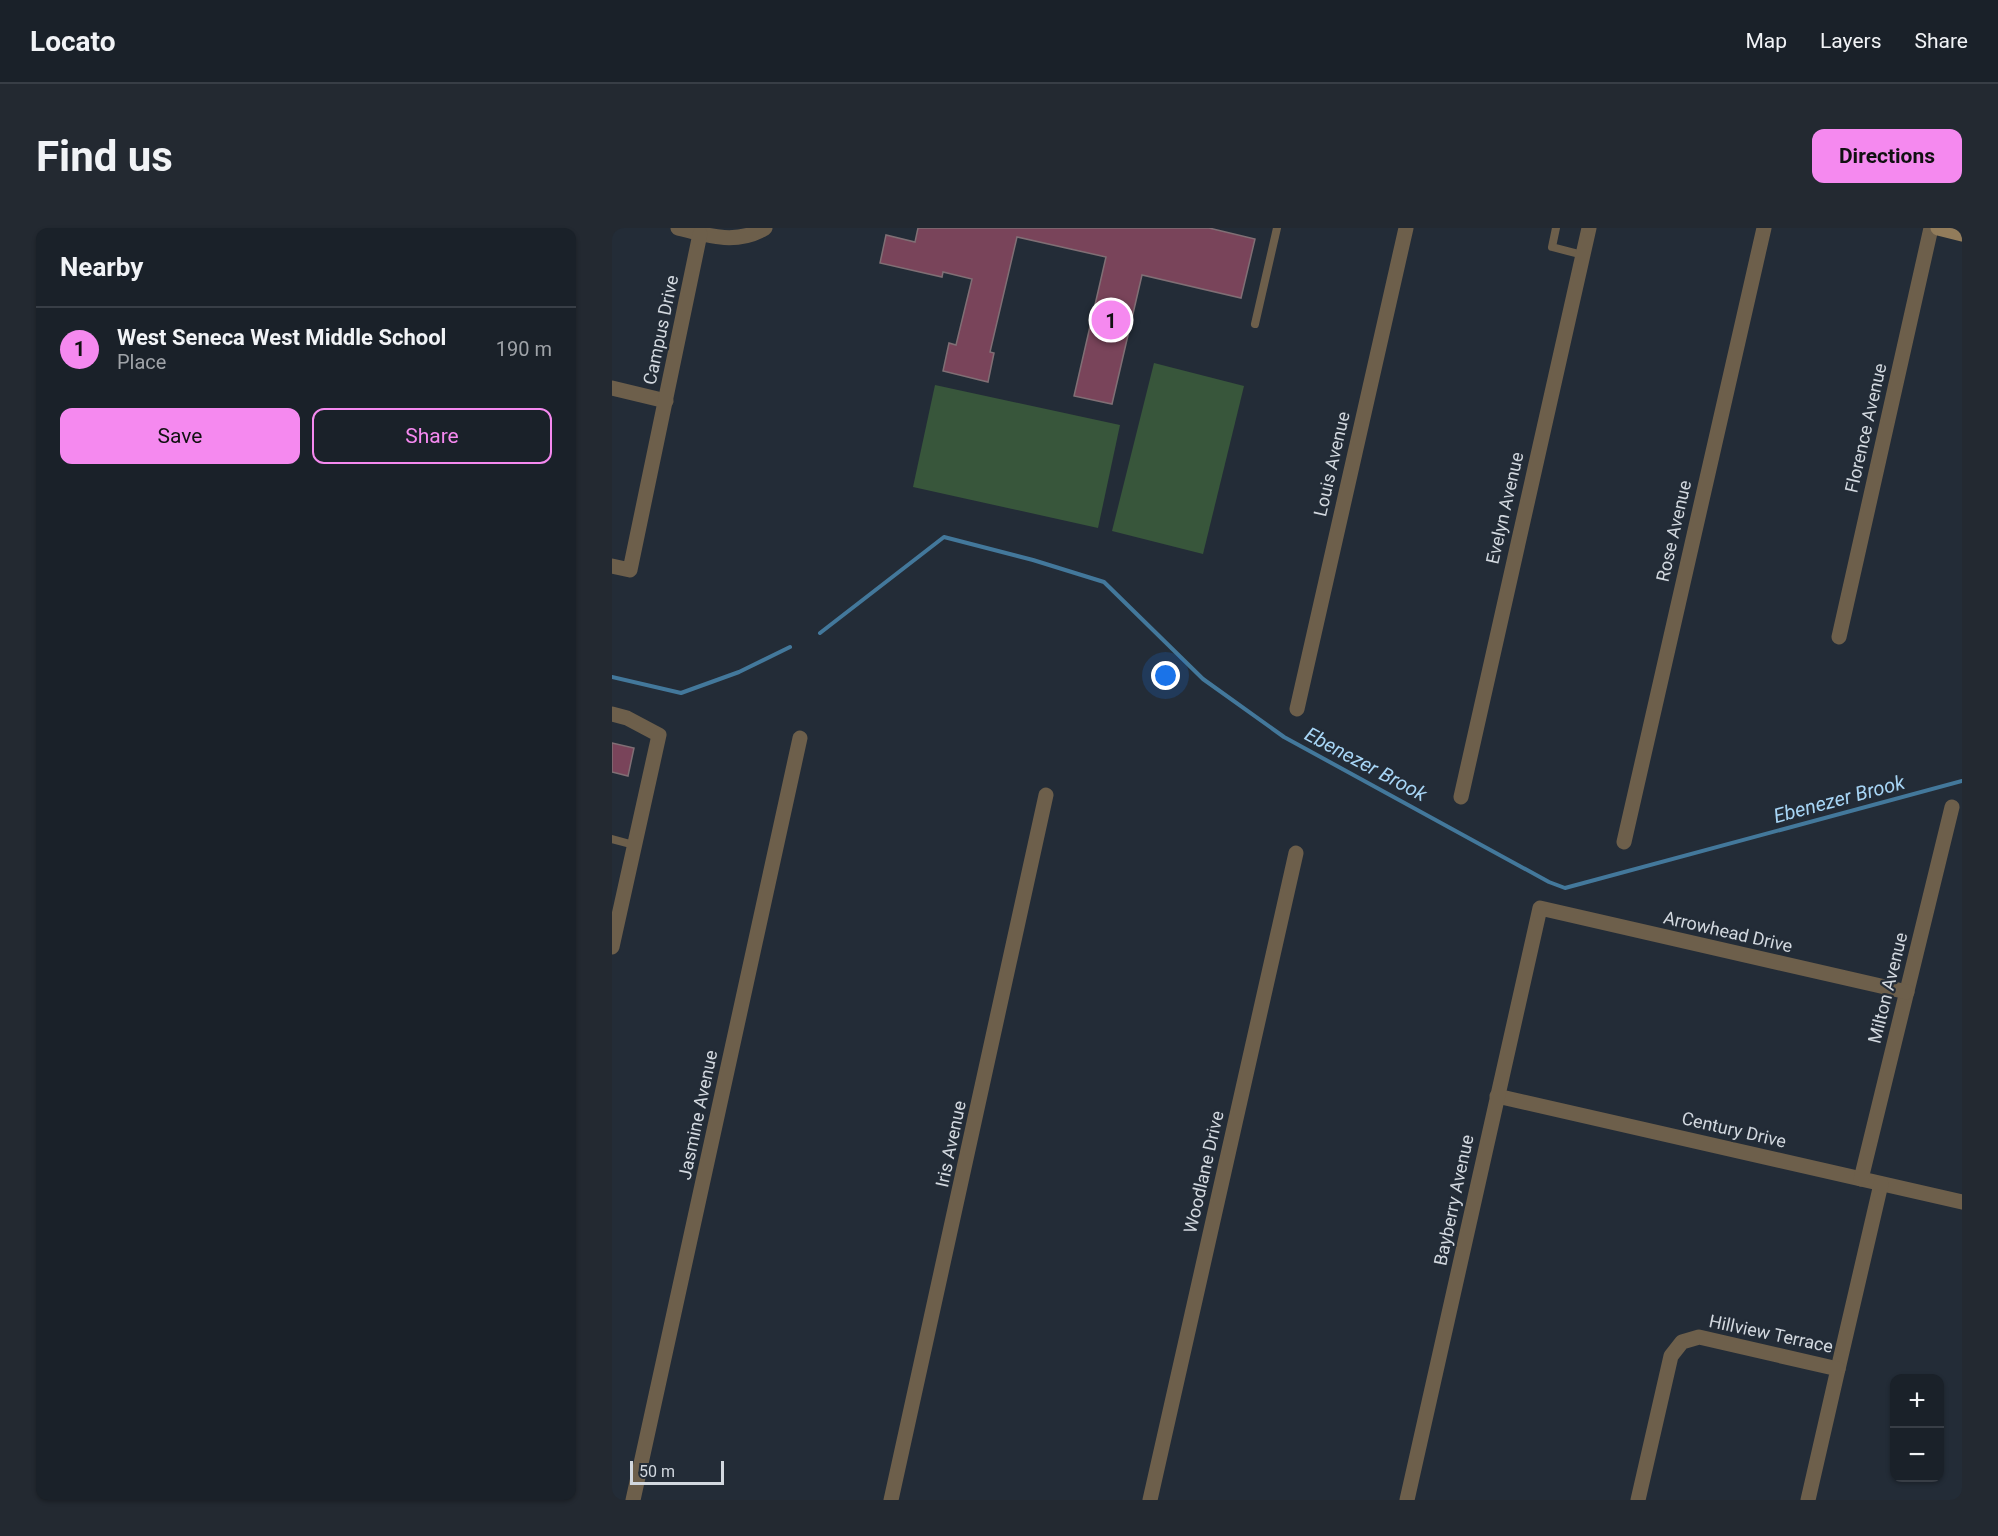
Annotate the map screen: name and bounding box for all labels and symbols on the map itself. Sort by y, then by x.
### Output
street label: Campus Drive [639,273,682,387]
pin: 1 [1092,298,1130,343]
street label: Florence Avenue [1840,361,1891,495]
street label: Louis Avenue [1309,409,1354,518]
street label: Evelyn Avenue [1481,450,1528,566]
street label: Rose Avenue [1652,478,1695,584]
your location [1151,661,1180,690]
water label: Ebenezer Brook [1301,722,1432,807]
water label: Ebenezer Brook [1771,770,1908,828]
street label: Arrowhead Drive [1662,906,1795,957]
street label: Milton Avenue [1864,930,1911,1046]
street label: Jasmine Avenue [674,1048,722,1182]
street label: Iris Avenue [931,1099,970,1189]
street label: Century Drive [1680,1107,1788,1152]
street label: Woodlane Drive [1179,1109,1228,1235]
street label: Bayberry Avenue [1429,1133,1478,1267]
street label: Hillview Terrace [1707,1310,1835,1357]
scale bar [630,1458,724,1486]

